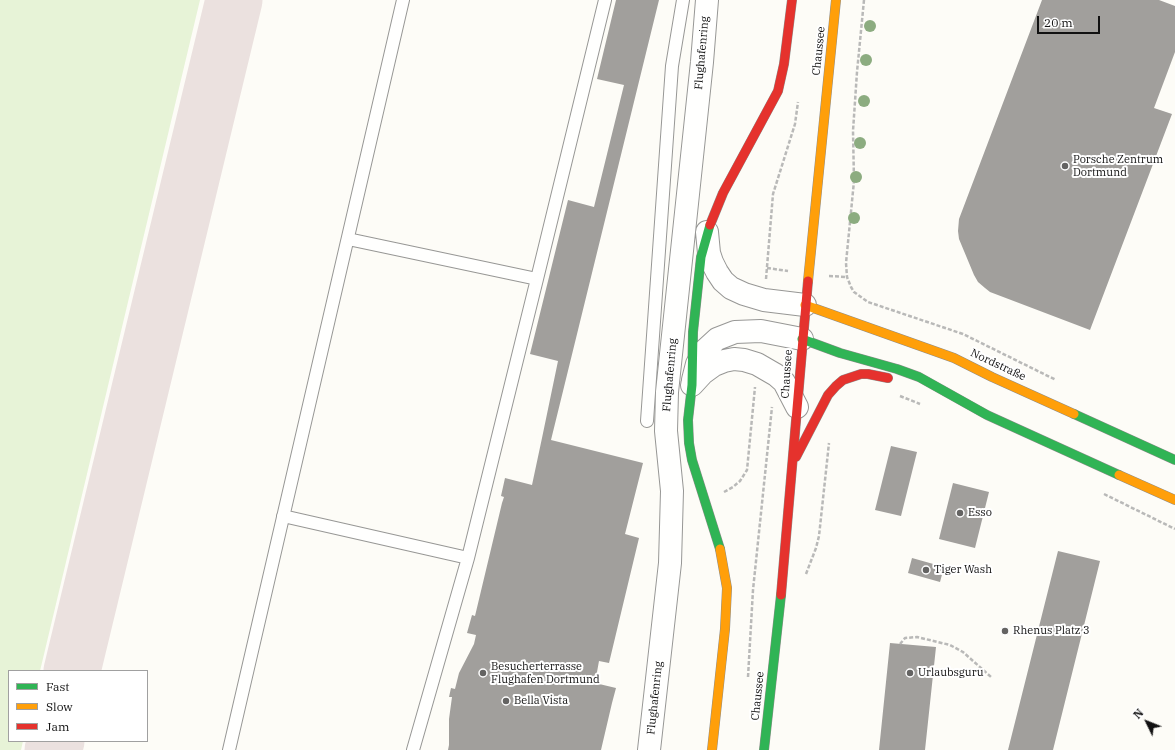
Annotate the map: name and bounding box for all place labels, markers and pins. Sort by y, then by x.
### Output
place label: Porsche Zentrum Dortmund [1073,153,1163,179]
marker: Porsche Zentrum Dortmund [1060,161,1070,171]
place label: Esso [968,506,992,520]
marker: Esso [955,508,965,518]
place label: Tiger Wash [934,563,992,577]
marker: Tiger Wash [921,565,931,575]
place label: Rhenus Platz 3 [1013,624,1090,638]
marker: Rhenus Platz 3 [1000,626,1010,636]
place label: Besucherterrasse Flughafen Dortmund [491,660,600,686]
place label: Urlaubsguru [918,666,984,680]
marker: Besucherterrasse Flughafen Dortmund [478,668,488,678]
marker: Urlaubsguru [905,668,915,678]
place label: Bella Vista [514,694,568,708]
marker: Bella Vista [501,696,511,706]

